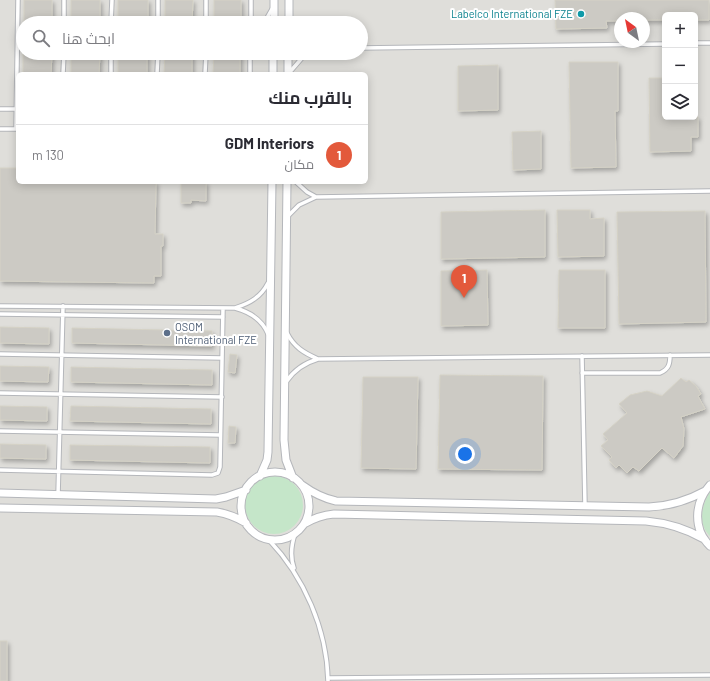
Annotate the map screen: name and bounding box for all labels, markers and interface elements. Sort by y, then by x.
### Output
place label: Labelco International FZE [451,7,573,20]
marker: Labelco International FZE [576,9,586,19]
north arrow [614,12,650,48]
map controls [662,12,698,120]
button: + [662,12,698,48]
search box [16,16,368,60]
icon: search [30,27,52,49]
text: ابحث هنا [62,29,115,47]
button: − [662,48,698,84]
button: layers [662,84,698,120]
text: بالقرب منك [268,87,352,107]
text: GDM Interiors [225,134,314,152]
text: 130 m [32,147,64,163]
text: 1 [337,147,341,163]
text: مكان [285,156,314,172]
pin: 1 [451,265,477,298]
place label: OSOM International FZE [175,320,257,346]
marker: OSOM International FZE [162,328,172,338]
your location [455,444,475,464]

